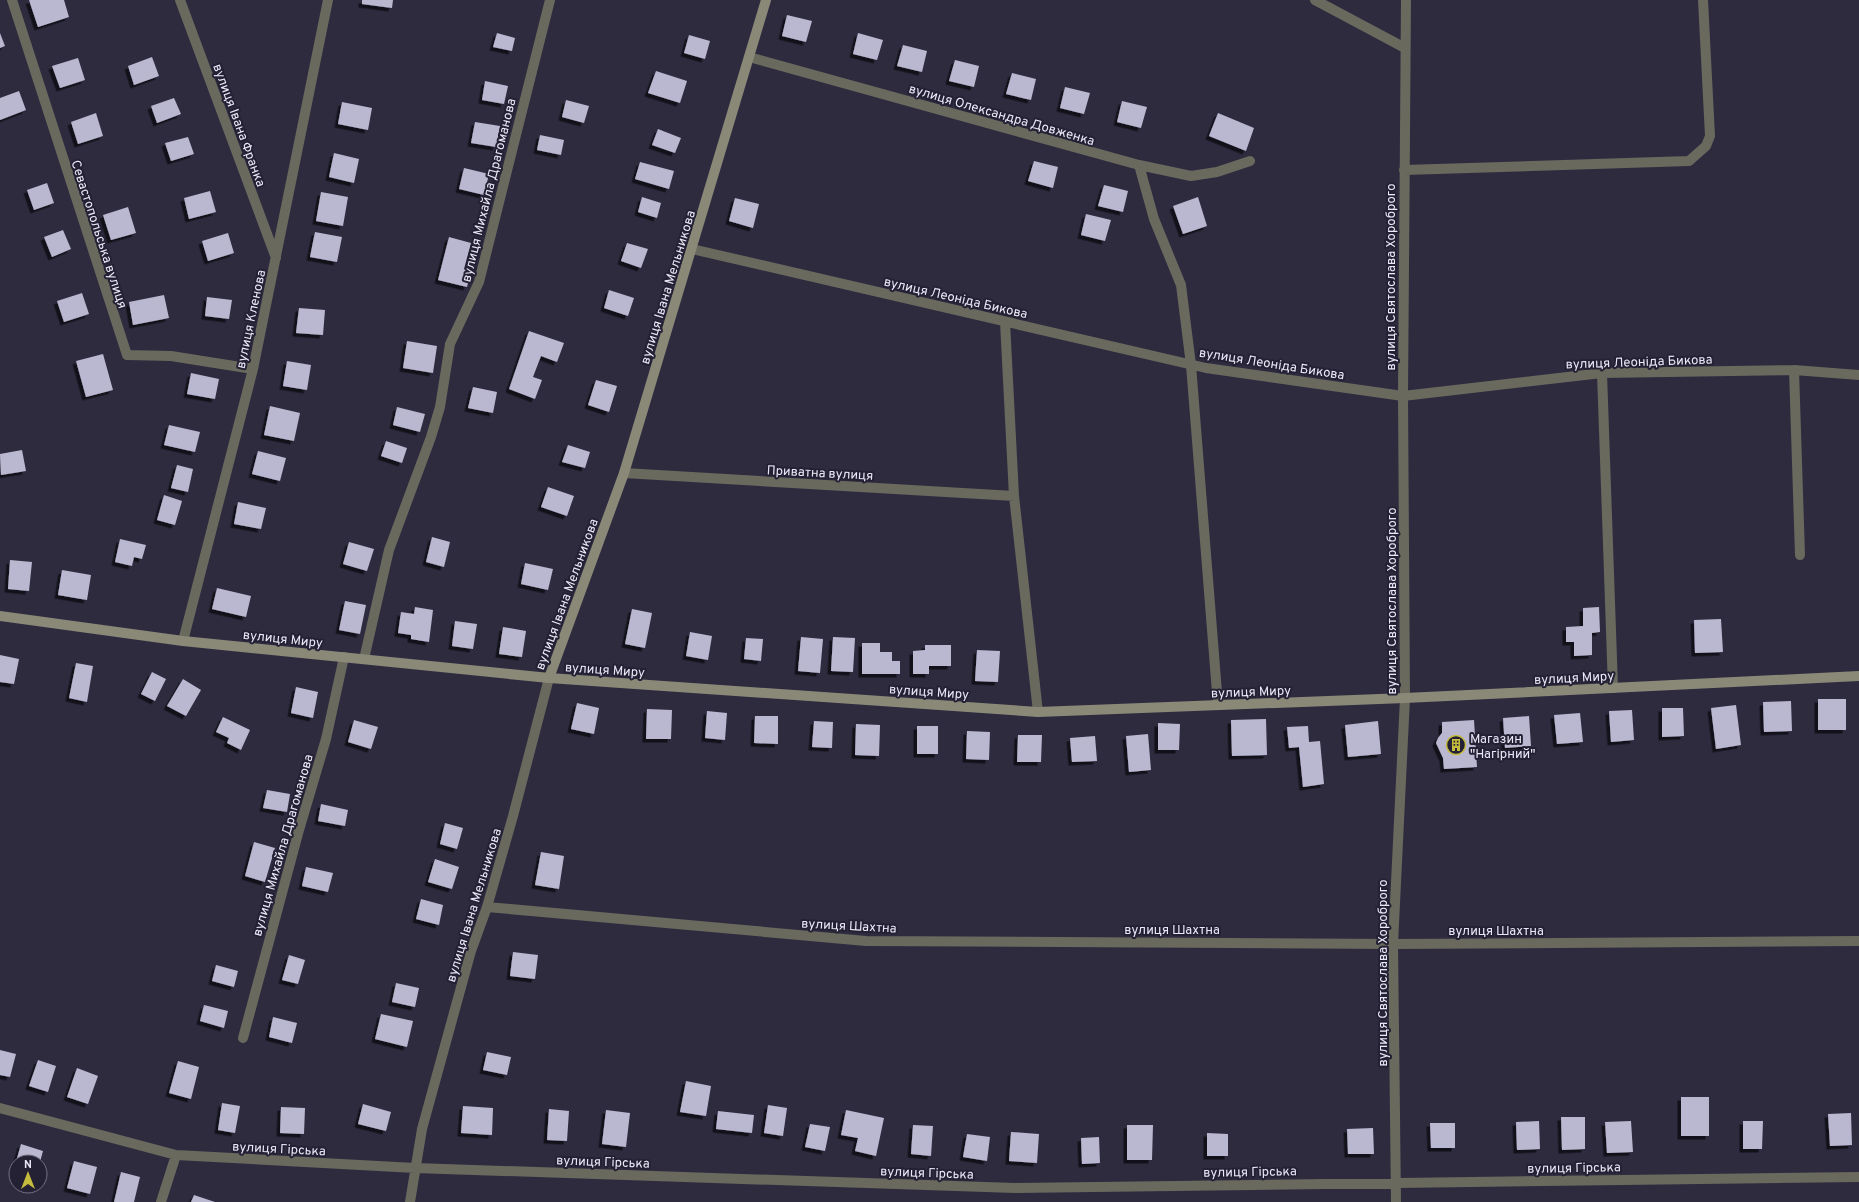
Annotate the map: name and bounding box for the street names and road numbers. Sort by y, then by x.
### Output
street label: вулиця Івана Франка [208,62,268,189]
street label: вулиця Олександра Довженка [907,82,1096,150]
street label: вулиця Михайла Драгоманова [459,97,521,284]
street label: Севастопольська вулиця [67,158,130,311]
street label: вулиця Святослава Хороброго [1384,183,1400,371]
street label: вулиця Івана Мельникова [638,209,700,366]
street label: вулиця Кленова [234,268,270,370]
street label: вулиця Леоніда Бикова [882,275,1029,323]
street label: вулиця Леоніда Бикова [1198,346,1346,384]
street label: вулиця Леоніда Бикова [1565,352,1713,374]
street label: Приватна вулиця [766,463,874,485]
street label: вулиця Святослава Хороброго [1385,507,1401,695]
street label: вулиця Івана Мельникова [533,517,603,673]
street label: вулиця Миру [242,628,324,652]
street label: вулиця Миру [564,660,646,682]
street label: вулиця Миру [1534,669,1615,689]
street label: вулиця Миру [888,682,970,704]
street label: вулиця Миру [1211,684,1292,702]
street label: вулиця Михайла Драгоманова [250,753,318,938]
street label: вулиця Івана Мельникова [444,827,506,984]
street label: вулиця Святослава Хороброго [1376,879,1392,1067]
street label: вулиця Шахтна [801,917,897,937]
street label: вулиця Шахтна [1124,923,1220,939]
street label: вулиця Шахтна [1448,924,1544,940]
street label: вулиця Гірська [232,1140,326,1160]
street label: вулиця Гірська [556,1153,650,1173]
street label: вулиця Гірська [1527,1160,1621,1178]
street label: вулиця Гірська [880,1164,974,1184]
street label: вулиця Гірська [1203,1164,1297,1182]

